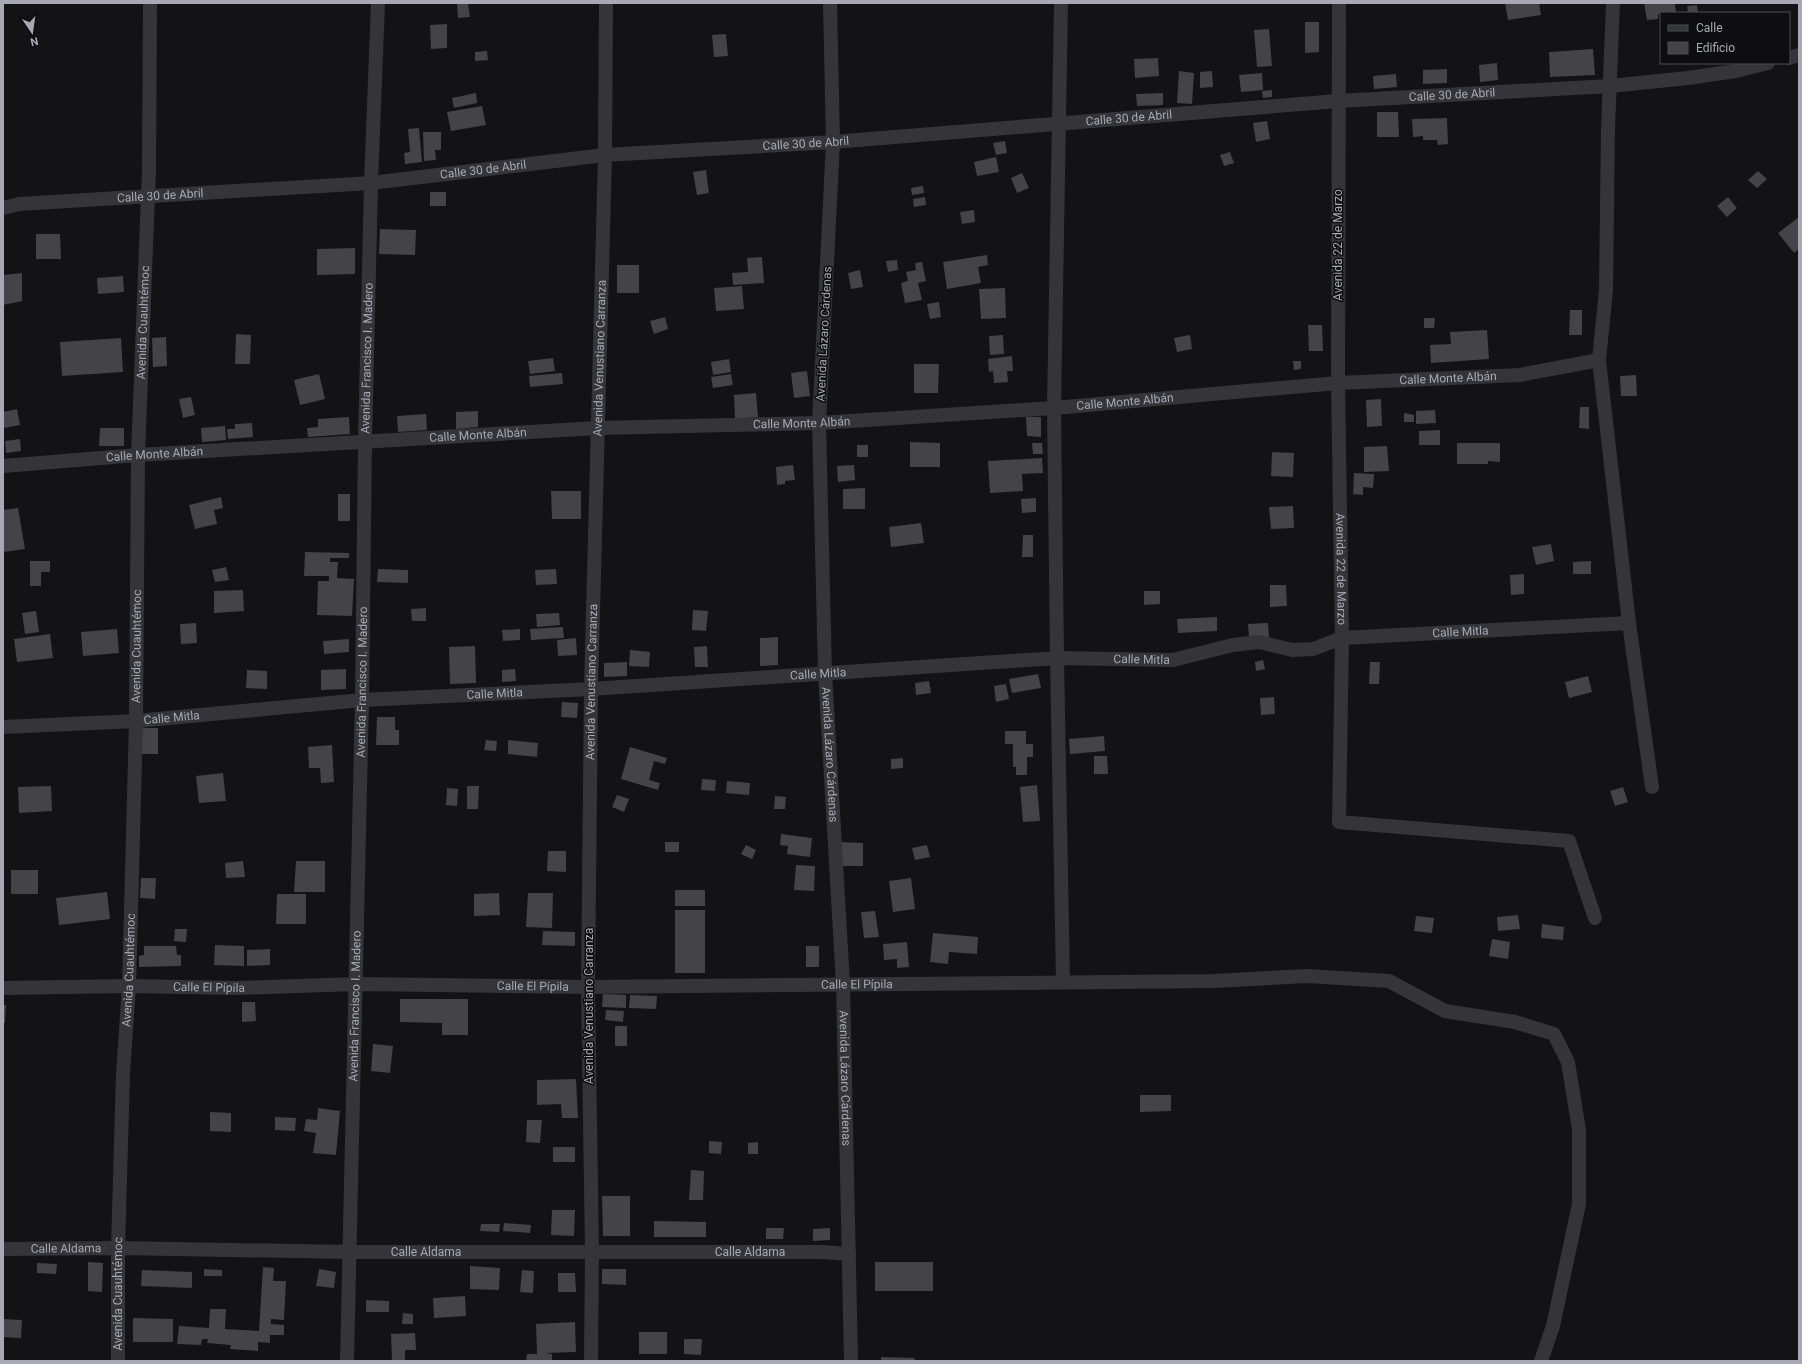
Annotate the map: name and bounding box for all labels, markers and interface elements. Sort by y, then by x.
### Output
north arrow [12,12,52,52]
legend [1660,12,1790,64]
text: Calle [1696,21,1723,35]
text: N [29,34,39,49]
text: Edificio [1696,41,1735,55]
street label: Calle 30 de Abril [1408,85,1496,104]
street label: Calle 30 de Abril [1085,107,1173,128]
street label: Calle 30 de Abril [762,134,850,153]
street label: Calle 30 de Abril [439,157,527,182]
street label: Calle 30 de Abril [117,186,204,205]
street label: Avenida 22 de Marzo [1331,189,1345,301]
street label: Avenida Cuauhtémoc [134,265,152,380]
street label: Avenida Lázaro Cárdenas [813,266,835,402]
street label: Avenida Venustiano Carranza [591,280,609,437]
street label: Avenida Francisco I. Madero [358,282,376,434]
street label: Calle Monte Albán [1399,369,1497,387]
street label: Calle Monte Albán [1076,391,1174,413]
street label: Calle Monte Albán [753,414,851,431]
street label: Calle Monte Albán [429,425,527,445]
street label: Calle Monte Albán [105,444,204,465]
street label: Avenida 22 de Marzo [1333,513,1349,625]
street label: Avenida Cuauhtémoc [129,589,144,703]
street label: Avenida Venustiano Carranza [583,604,600,760]
street label: Avenida Francisco I. Madero [354,606,370,758]
street label: Calle Mitla [1432,623,1489,640]
street label: Calle Mitla [1113,652,1170,667]
street label: Calle Mitla [790,665,847,683]
street label: Calle Mitla [466,685,523,702]
street label: Avenida Lázaro Cárdenas [819,686,841,823]
street label: Calle Mitla [143,708,200,727]
street label: Avenida Cuauhtémoc [119,913,138,1028]
street label: Avenida Venustiano Carranza [582,928,596,1084]
street label: Avenida Francisco I. Madero [346,930,364,1082]
street label: Calle El Pípila [821,977,893,992]
street label: Calle El Pípila [497,979,569,994]
street label: Calle El Pípila [173,980,245,995]
street label: Avenida Lázaro Cárdenas [837,1010,853,1146]
street label: Avenida Cuauhtémoc [111,1237,125,1351]
street label: Calle Aldama [31,1241,101,1256]
street label: Calle Aldama [391,1245,461,1259]
street label: Calle Aldama [715,1245,785,1259]

